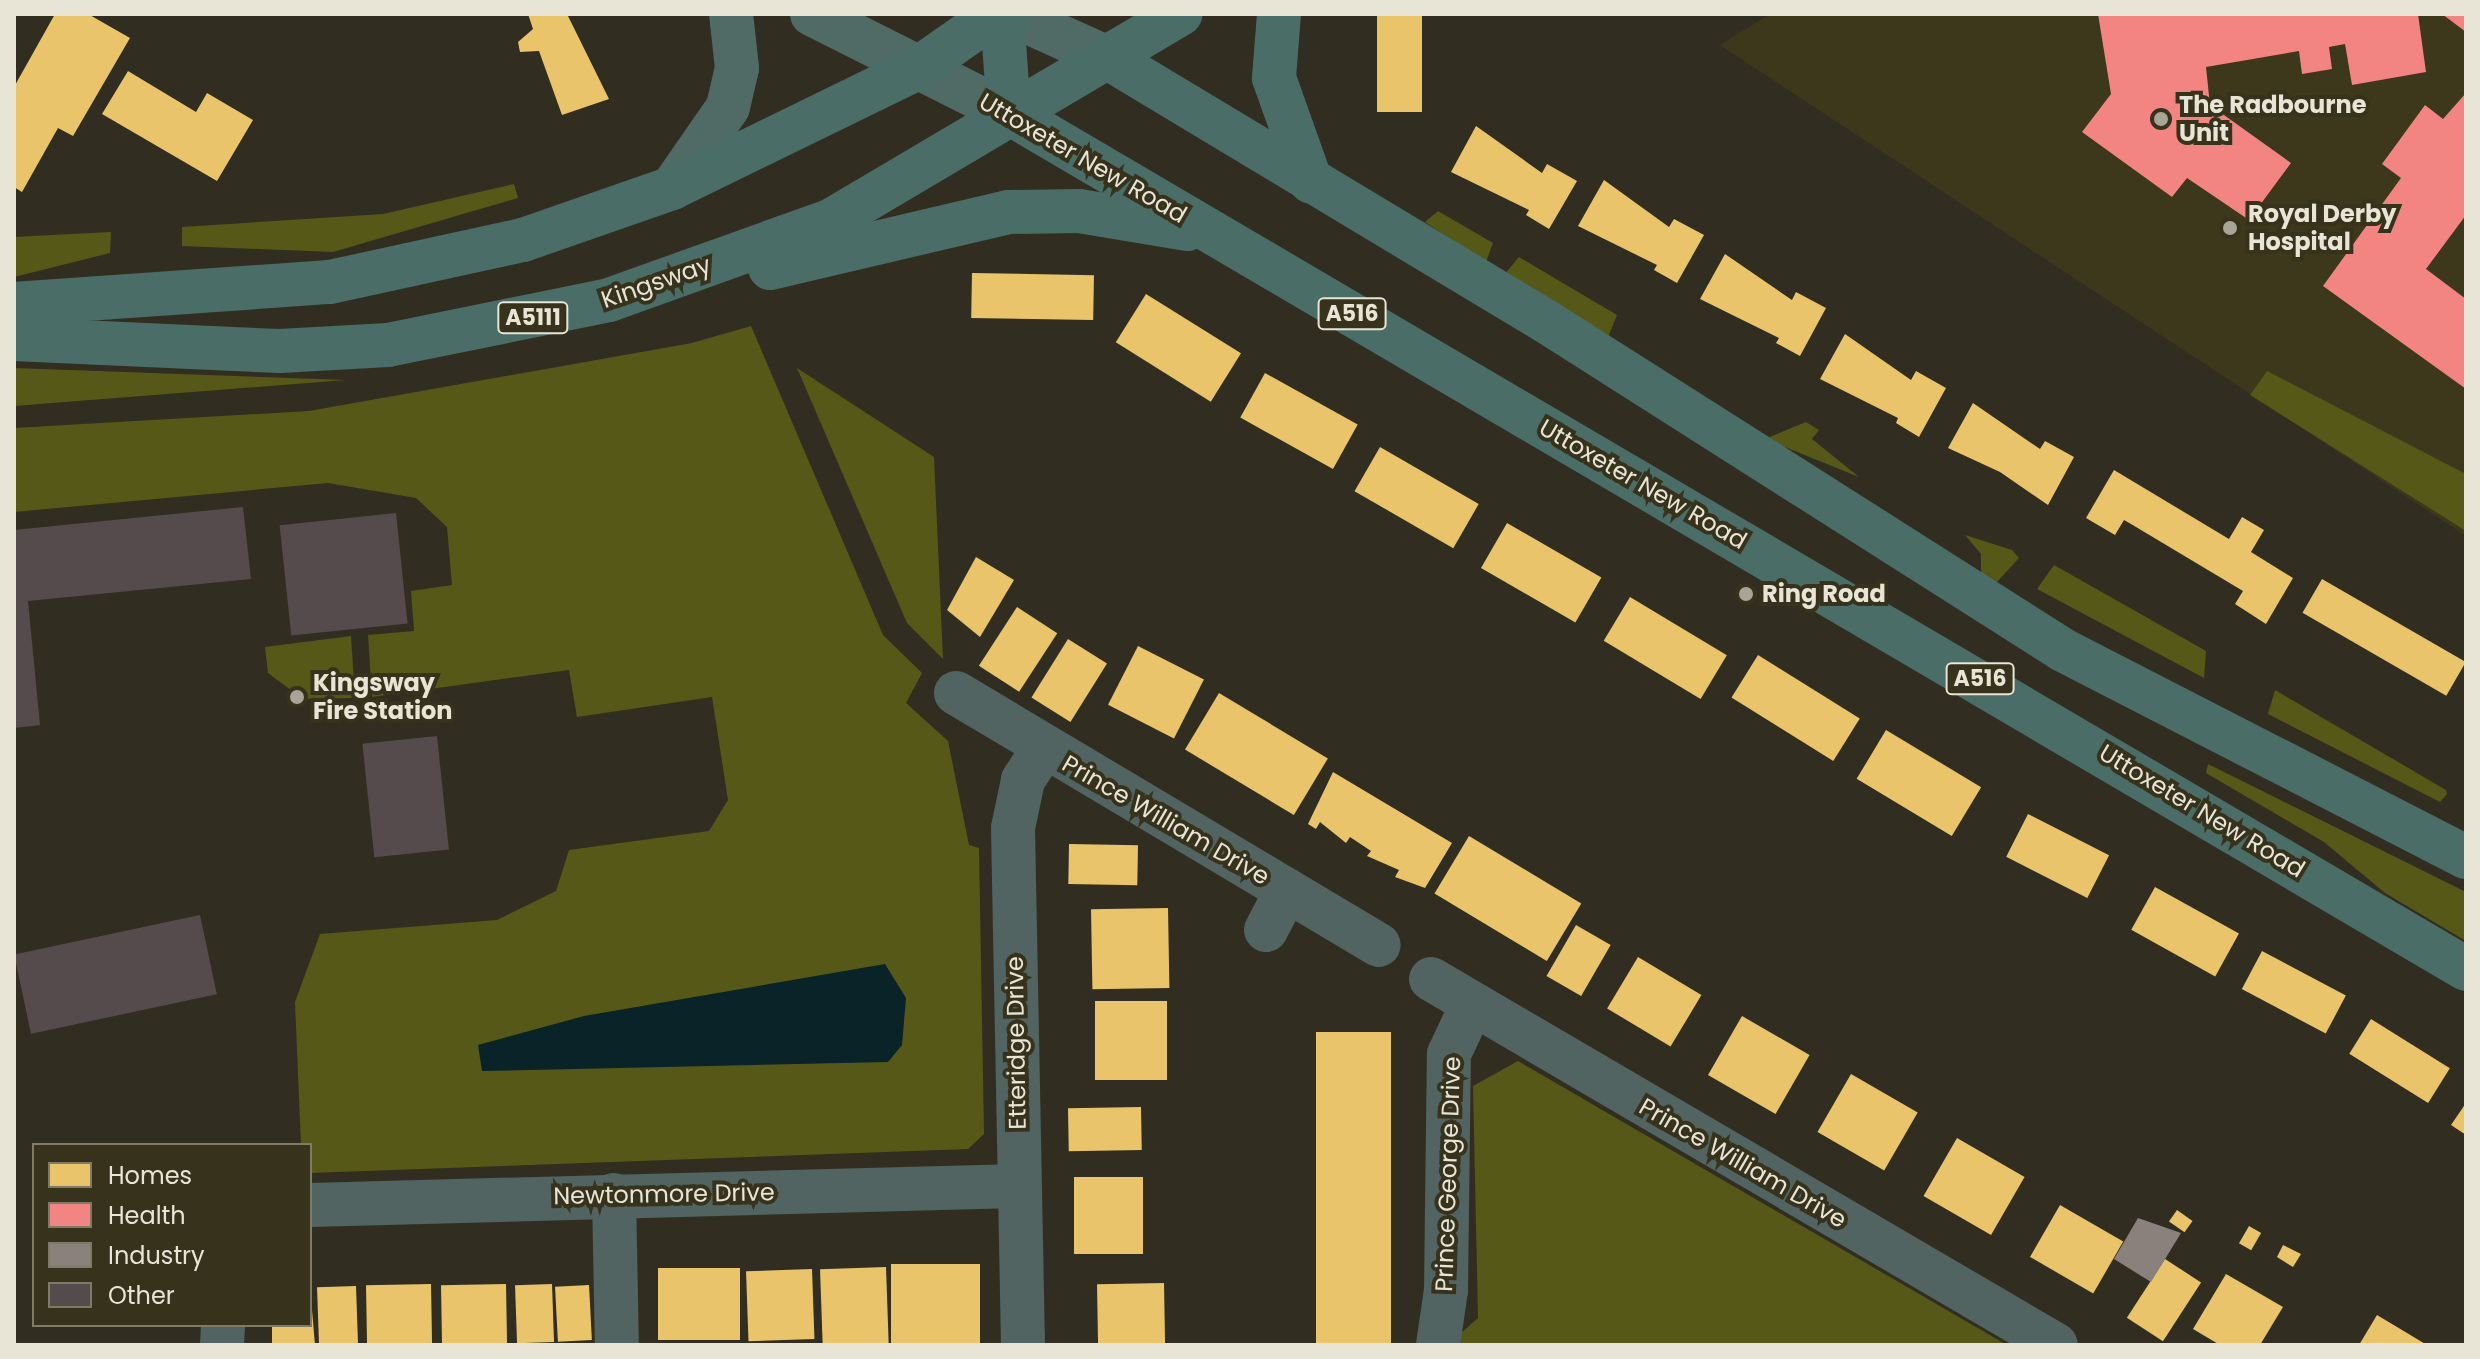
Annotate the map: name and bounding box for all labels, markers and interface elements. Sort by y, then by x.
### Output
street label: Uttoxeter New Road [974,87,1192,229]
place label: The Radbourne Unit [2179,91,2366,147]
marker: The Radbourne Unit [2150,108,2172,130]
place label: Royal Derby Hospital [2248,200,2397,256]
marker: Royal Derby Hospital [2219,217,2241,239]
street label: Kingsway [598,250,714,314]
road number: A516 [1316,296,1388,332]
road number: A5111 [497,300,569,336]
street label: Uttoxeter New Road [1534,413,1752,555]
place label: Ring Road [1762,580,1886,608]
marker: Ring Road [1737,585,1755,603]
road number: A516 [1944,661,2016,697]
place label: Kingsway Fire Station [313,669,452,725]
marker: Kingsway Fire Station [288,688,306,706]
street label: Uttoxeter New Road [2094,738,2310,884]
street label: Prince William Drive [1057,749,1275,891]
street label: Etteridge Drive [1000,956,1032,1130]
street label: Prince George Drive [1429,1056,1467,1292]
street label: Prince William Drive [1634,1092,1852,1234]
legend [32,1143,312,1327]
text: Homes [108,1159,192,1192]
street label: Newtonmore Drive [553,1178,775,1210]
text: Health [108,1199,186,1232]
text: Industry [108,1239,205,1272]
text: Other [108,1279,175,1312]

